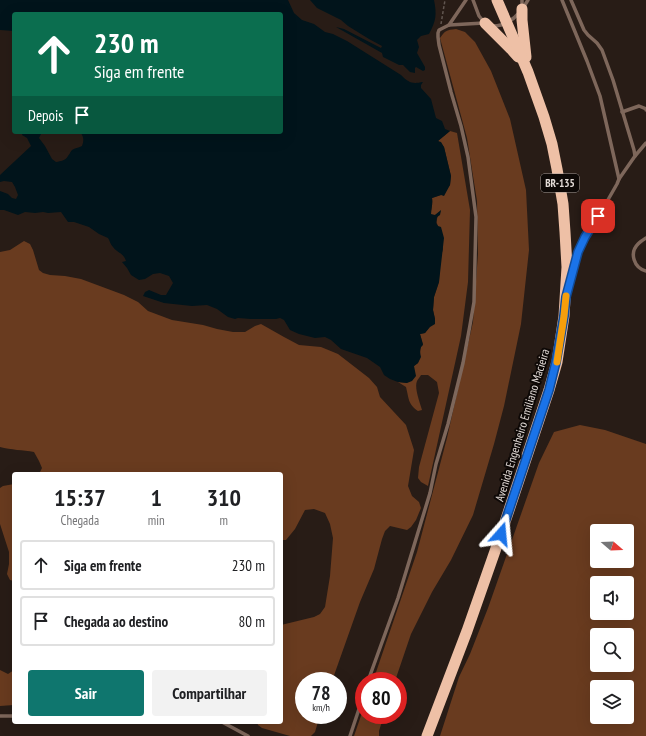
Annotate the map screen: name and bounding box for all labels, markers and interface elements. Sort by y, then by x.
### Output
text: 230 m [94,24,158,61]
icon: ahead [28,28,80,80]
text: Siga em frente [94,60,185,83]
icon: arrive [71,104,93,126]
text: Depois [28,106,63,125]
road number: BR-135 [541,174,579,192]
pin [581,199,615,233]
icon: arrive [587,205,609,227]
street label: Avenida Engenheiro Emiliano Macieira [492,347,552,503]
text: 15:37 [54,482,106,513]
text: 1 [150,482,162,513]
text: 310 [207,482,241,513]
text: Chegada [61,512,99,529]
text: min [148,512,165,529]
text: m [220,512,228,529]
position arrow [480,513,522,555]
north arrow [590,524,634,568]
map controls [590,524,634,724]
icon: ahead [30,554,52,576]
text: Siga em frente [64,556,142,575]
text: 230 m [232,556,265,575]
button: sound [590,576,634,620]
icon: arrive [30,610,52,632]
text: Chegada ao destino [64,612,168,631]
text: 80 m [239,612,265,631]
button: search [590,628,634,672]
button: Sair [28,670,144,716]
button: Compartilhar [152,670,267,716]
speed limit sign: 80 [355,672,407,724]
text: 78 [311,680,331,706]
button: layers [590,680,634,724]
text: km/h [312,701,330,714]

